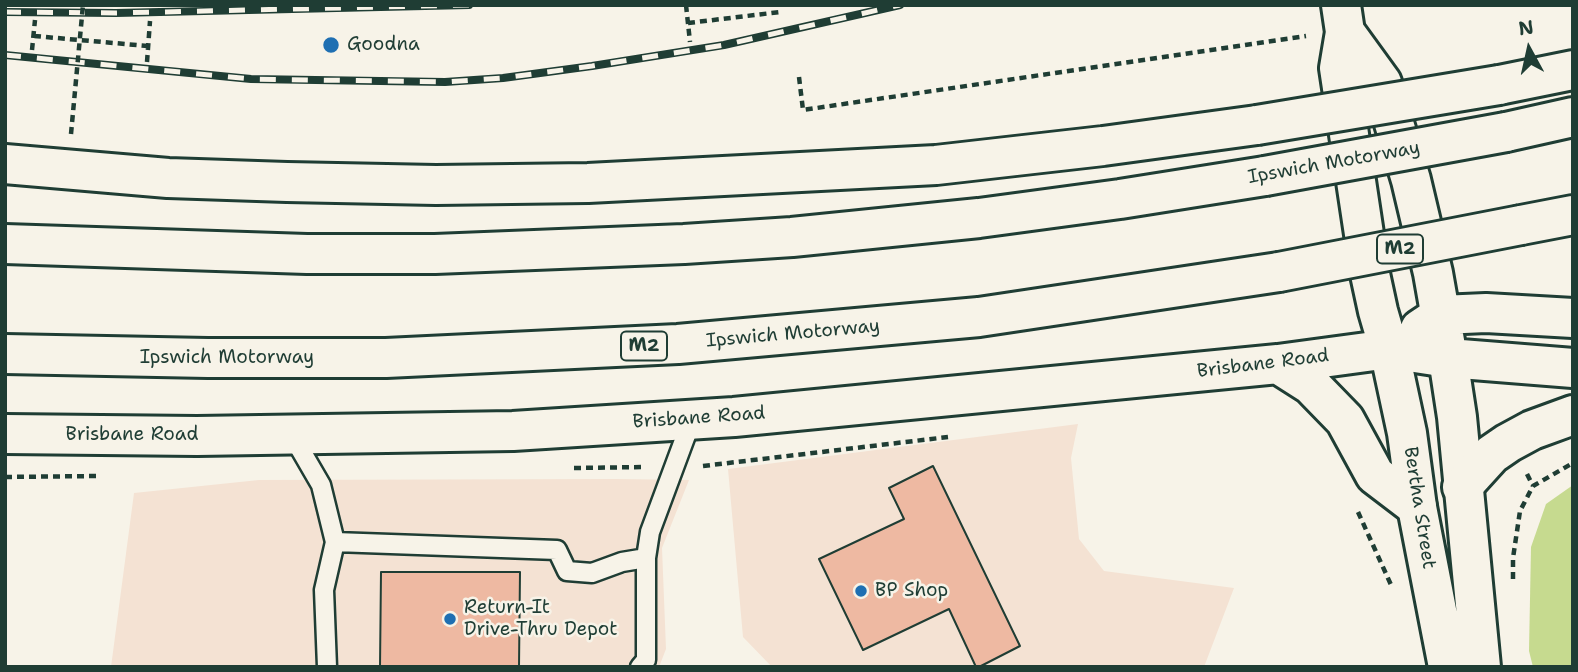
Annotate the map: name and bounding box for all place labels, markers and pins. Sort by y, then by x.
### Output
place label: Goodna [347,34,420,56]
marker: Goodna [321,35,341,55]
place label: BP Shop [875,580,948,602]
marker: BP Shop [853,583,869,599]
place label: Return-It Drive-Thru Depot [464,597,618,641]
marker: Return-It Drive-Thru Depot [442,611,458,627]

